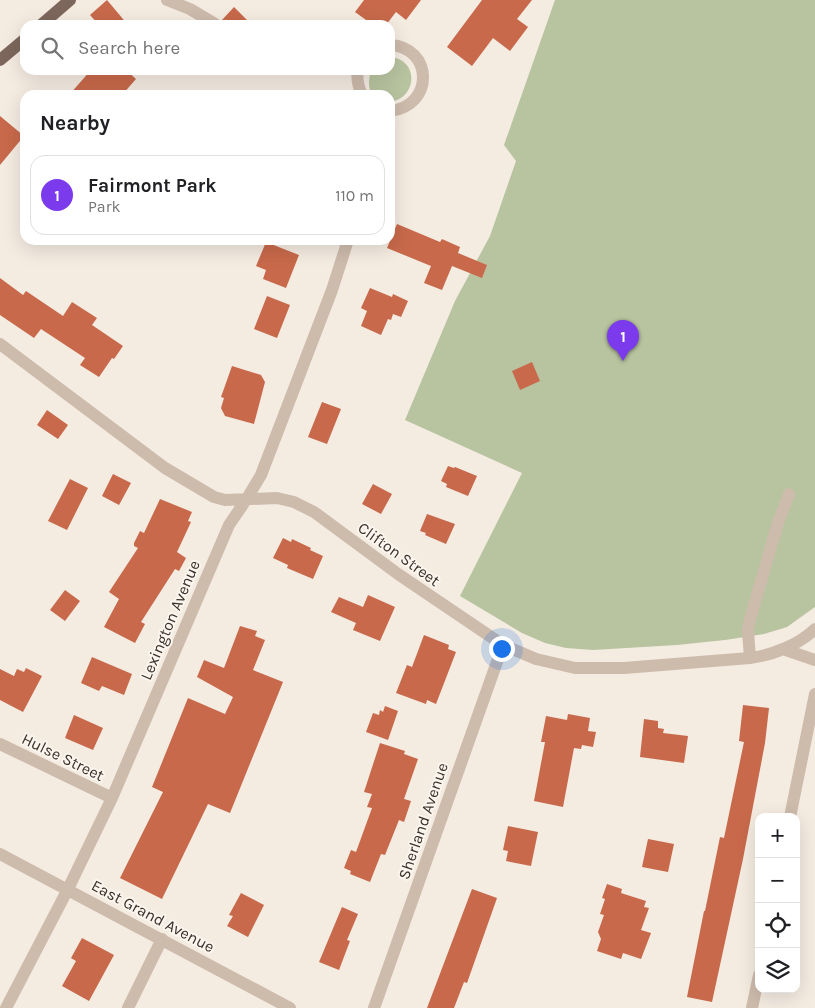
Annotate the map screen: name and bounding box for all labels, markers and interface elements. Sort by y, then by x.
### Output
search box [20,20,395,75]
icon: search [38,34,66,62]
text: Search here [78,37,180,59]
text: Nearby [40,111,110,135]
text: Fairmont Park [88,175,217,197]
text: 1 [54,186,60,205]
text: 110 m [335,186,374,205]
text: Park [88,197,120,216]
pin: 1 [607,320,639,361]
street label: Clifton Street [354,518,444,590]
street label: Lexington Avenue [136,557,204,683]
your location [489,636,515,662]
street label: Hulse Street [19,729,107,785]
street label: Sherland Avenue [394,760,452,882]
map controls [755,813,800,993]
button: + [755,813,800,858]
button: − [755,858,800,903]
street label: East Grand Avenue [88,876,218,956]
button: locate [755,903,800,948]
button: layers [755,948,800,993]

